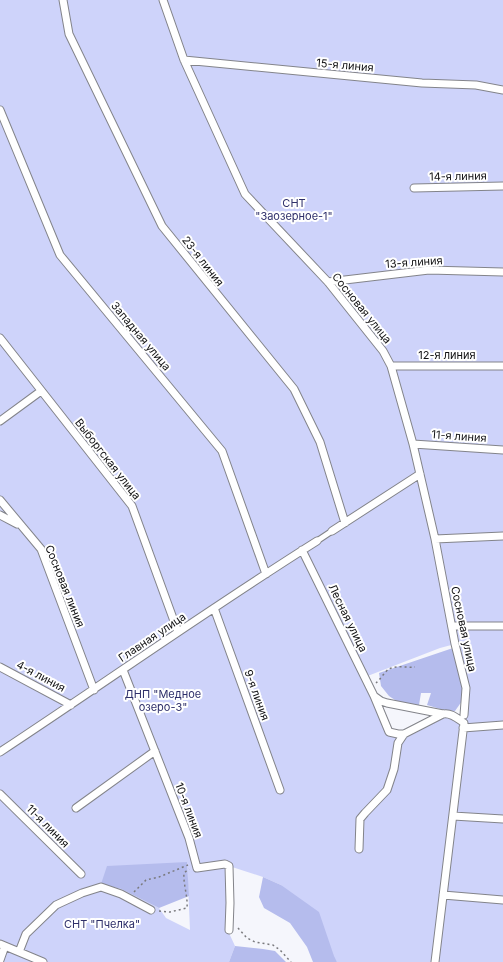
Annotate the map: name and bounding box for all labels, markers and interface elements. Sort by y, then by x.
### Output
street label: 15-я линия [316,56,374,74]
street label: 14-я линия [429,168,487,184]
park label: СНТ "Заозерное-1" [255,196,333,223]
street label: 23-я линия [179,233,227,289]
street label: 13-я линия [385,253,443,271]
street label: Сосновая улица [329,270,395,346]
street label: Западная улица [108,299,174,373]
street label: 12-я линия [418,348,476,362]
street label: Выборгская улица [72,416,144,502]
street label: 11-я линия [431,427,487,445]
street label: Сосновая линия [42,543,88,629]
street label: Лесная улица [325,582,371,654]
street label: Сосновая улица [448,585,480,673]
street label: Главная улица [116,609,188,665]
street label: 4-я линия [14,657,68,695]
street label: 9-я линия [241,668,273,722]
park label: ДНП "Медное озеро-3" [125,687,201,714]
street label: 10-я линия [172,781,206,839]
street label: 11-я линия [24,802,72,850]
park label: СНТ "Пчелка" [64,917,140,931]

